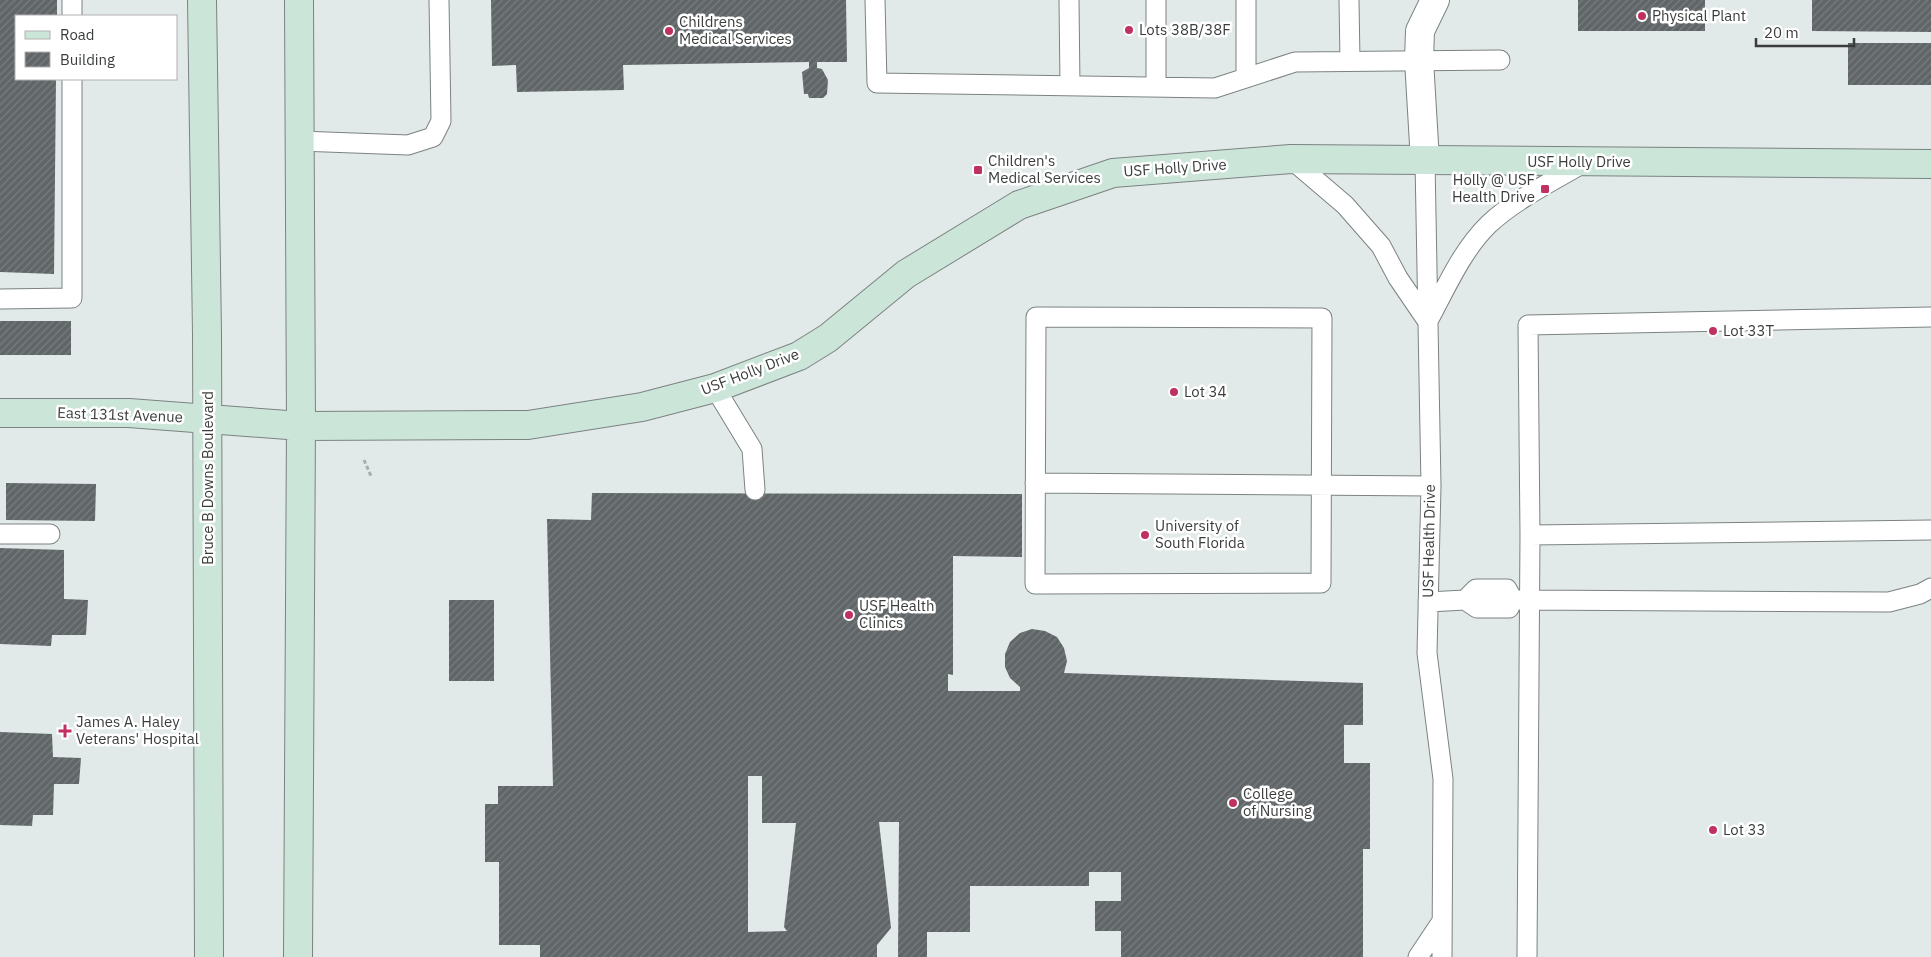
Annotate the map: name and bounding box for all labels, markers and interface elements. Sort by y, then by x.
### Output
place label: Physical Plant [1652,6,1746,25]
marker: Physical Plant [1636,10,1648,22]
place label: Childrens Medical Services [679,12,792,48]
legend [15,15,178,80]
scale bar [1756,15,1854,47]
place label: Lots 38B/38F [1139,20,1231,39]
text: 20 m [1764,23,1799,42]
marker: Lots 38B/38F [1123,24,1135,36]
text: Road [60,25,95,44]
marker: Childrens Medical Services [663,25,675,37]
text: Building [60,50,115,69]
place label: Children's Medical Services [988,151,1101,187]
street label: USF Holly Drive [1527,152,1631,171]
street label: USF Holly Drive [1123,154,1227,181]
marker: Children's Medical Services [972,164,984,176]
place label: Holly @ USF Health Drive [1452,170,1535,206]
marker: Holly @ USF Health Drive [1539,183,1551,195]
place label: Lot 33T [1723,321,1775,340]
marker: Lot 33T [1707,325,1719,337]
street label: USF Holly Drive [698,344,802,399]
place label: Lot 34 [1184,382,1227,401]
marker: Lot 34 [1168,386,1180,398]
street label: Bruce B Downs Boulevard [198,391,217,565]
street label: East 131st Avenue [57,403,183,426]
street label: USF Health Drive [1418,484,1439,598]
place label: University of South Florida [1155,516,1245,552]
marker: University of South Florida [1139,529,1151,541]
place label: USF Health Clinics [859,596,934,632]
marker: USF Health Clinics [843,609,855,621]
place label: James A. Haley Veterans' Hospital [76,712,199,748]
marker: James A. Haley Veterans' Hospital [58,724,72,738]
place label: College of Nursing [1243,784,1312,820]
marker: College of Nursing [1227,797,1239,809]
place label: Lot 33 [1723,820,1766,839]
marker: Lot 33 [1707,824,1719,836]

